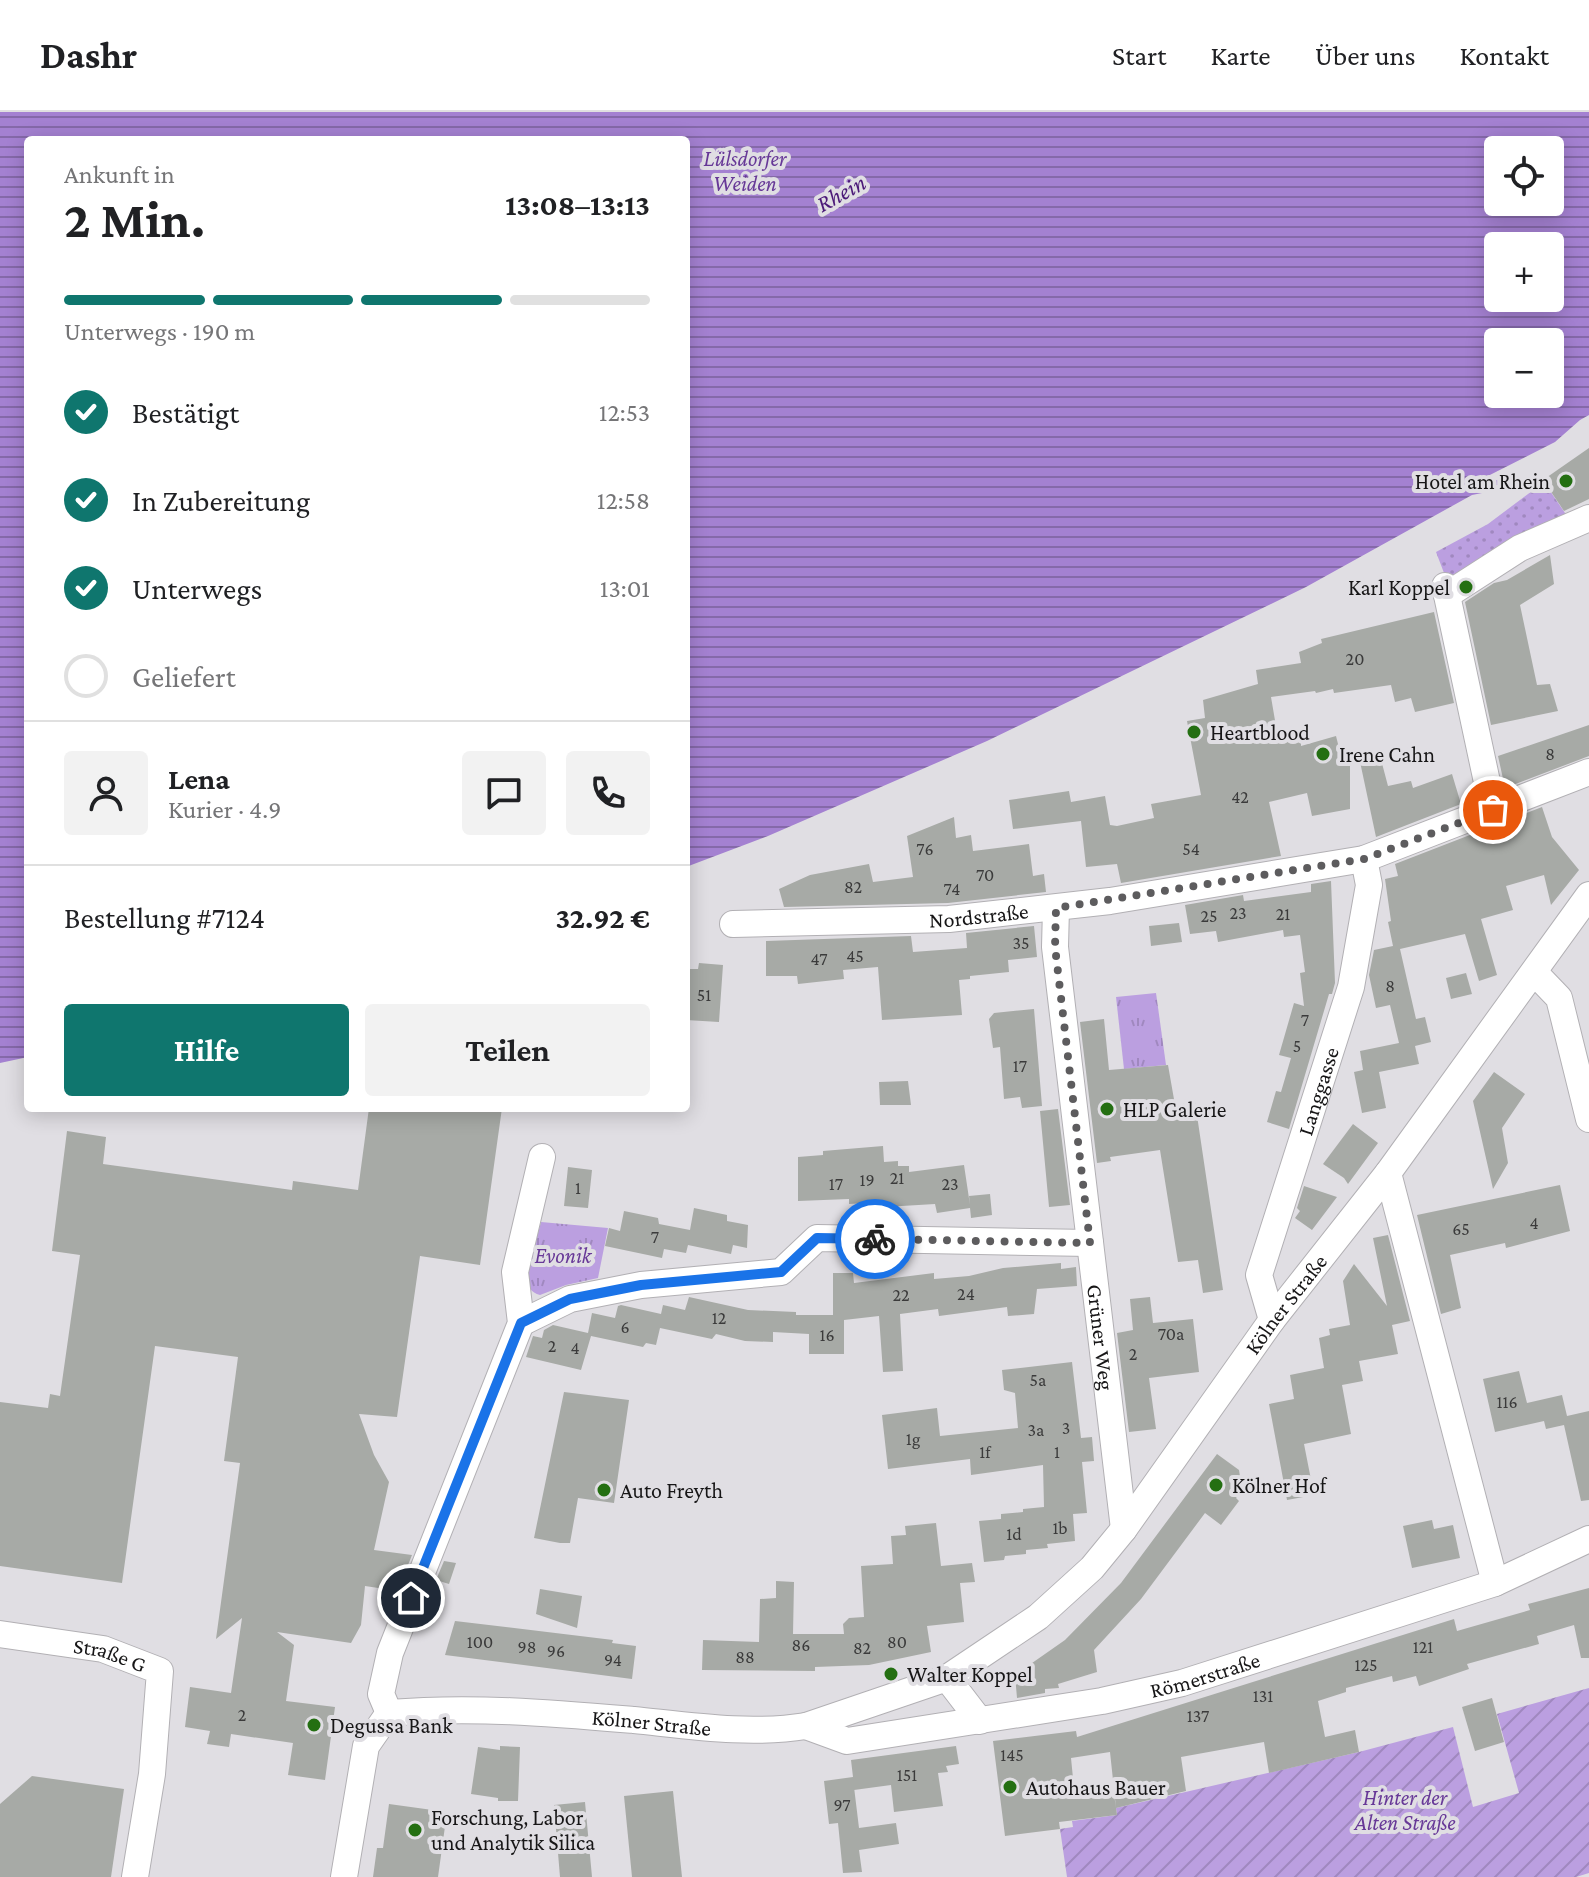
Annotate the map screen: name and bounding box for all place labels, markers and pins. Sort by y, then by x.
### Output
place label: Hotel am Rhein [1415,469,1550,494]
marker: Hotel am Rhein [1557,472,1575,490]
place label: Karl Koppel [1348,575,1450,600]
marker: Karl Koppel [1457,578,1475,596]
place label: Heartblood [1210,720,1310,745]
marker: Heartblood [1185,723,1203,741]
place label: Irene Cahn [1339,742,1435,767]
marker: Irene Cahn [1314,745,1332,763]
pin [1459,776,1527,844]
place label: HLP Galerie [1123,1097,1226,1122]
marker: HLP Galerie [1098,1100,1116,1118]
place label: Kölner Hof [1232,1473,1328,1498]
marker: Kölner Hof [1207,1476,1225,1494]
place label: Auto Freyth [620,1478,723,1503]
marker: Auto Freyth [595,1481,613,1499]
pin [377,1564,445,1632]
place label: Walter Koppel [907,1662,1033,1687]
marker: Walter Koppel [882,1665,900,1683]
place label: Degussa Bank [330,1713,453,1738]
marker: Degussa Bank [305,1716,323,1734]
place label: Autohaus Bauer [1026,1775,1166,1800]
marker: Autohaus Bauer [1001,1778,1019,1796]
place label: Forschung, Labor und Analytik Silica [431,1805,595,1855]
marker: Forschung, Labor und Analytik Silica [406,1821,424,1839]

